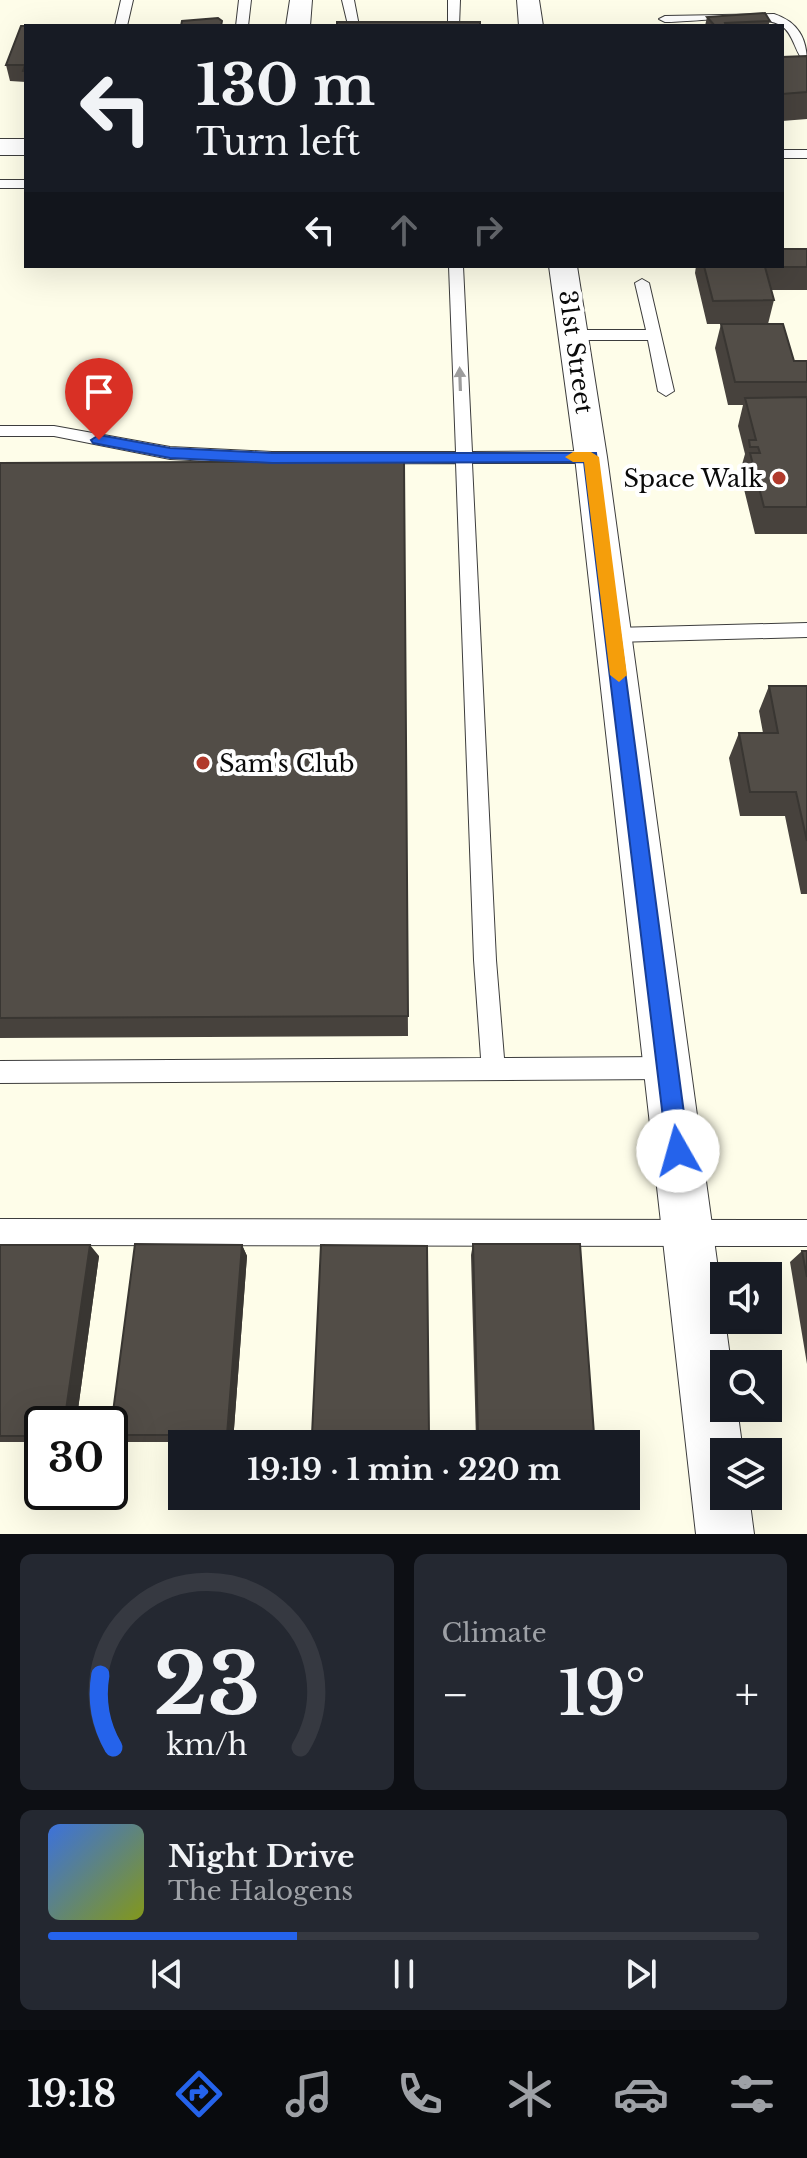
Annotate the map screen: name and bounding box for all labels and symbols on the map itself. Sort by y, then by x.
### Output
street label: 31st Street [553,288,599,416]
pin [65,358,133,440]
one-way arrow [453,366,466,391]
place label: Space Walk [624,464,763,493]
marker: Space Walk [770,469,788,487]
place label: Sam's Club [219,749,354,778]
marker: Sam's Club [194,754,212,772]
position arrow [636,1109,720,1193]
speed limit sign: 30 [24,1406,128,1510]

